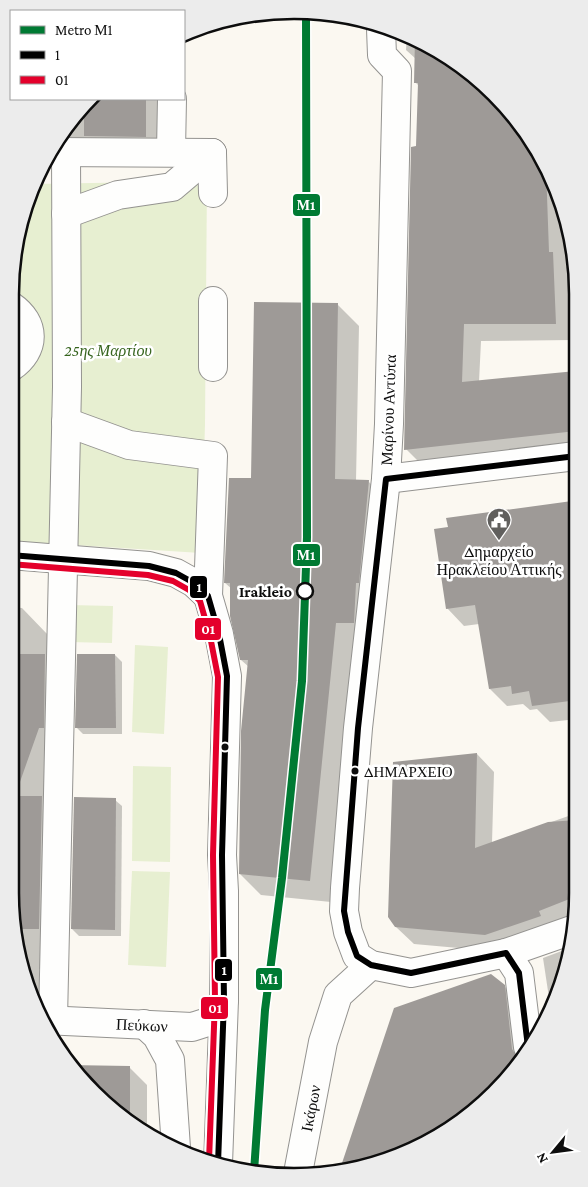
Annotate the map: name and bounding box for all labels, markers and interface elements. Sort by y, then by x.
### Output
legend [10,10,185,100]
text: Metro Μ1 [55,22,113,38]
text: 1 [55,47,60,63]
text: 01 [55,72,68,88]
line badge: Μ1 [292,193,321,217]
text: Μ1 [297,197,315,213]
park label: 25ης Μαρτίου [64,342,152,360]
street label: Μαρίνου Αντύπα [378,353,400,466]
public building icon: Δημαρχείο Ηρακλείου Αττικής [486,507,512,541]
line badge: Μ1 [292,543,321,567]
place label: Δημαρχείο Ηρακλείου Αττικής [436,543,562,579]
text: Μ1 [297,547,315,563]
line badge: 1 [189,575,208,599]
text: 1 [196,579,202,595]
marker: Irakleio [296,582,314,600]
place label: Irakleio [239,583,292,600]
line badge: 01 [194,617,222,641]
text: 01 [201,621,215,637]
unlabelled marker [220,742,230,752]
place label: ΔΗΜΑΡΧΕΙΟ [364,764,453,780]
marker: ΔΗΜΑΡΧΕΙΟ [350,766,360,776]
line badge: 1 [214,958,233,982]
text: 1 [221,962,227,978]
line badge: Μ1 [255,967,283,991]
text: Μ1 [260,971,278,987]
line badge: 01 [200,996,229,1020]
text: 01 [208,1000,222,1016]
street label: Πεύκων [116,1015,168,1035]
street label: Ικάρων [298,1083,324,1133]
north arrow [528,1127,578,1177]
text: N [532,1150,551,1166]

